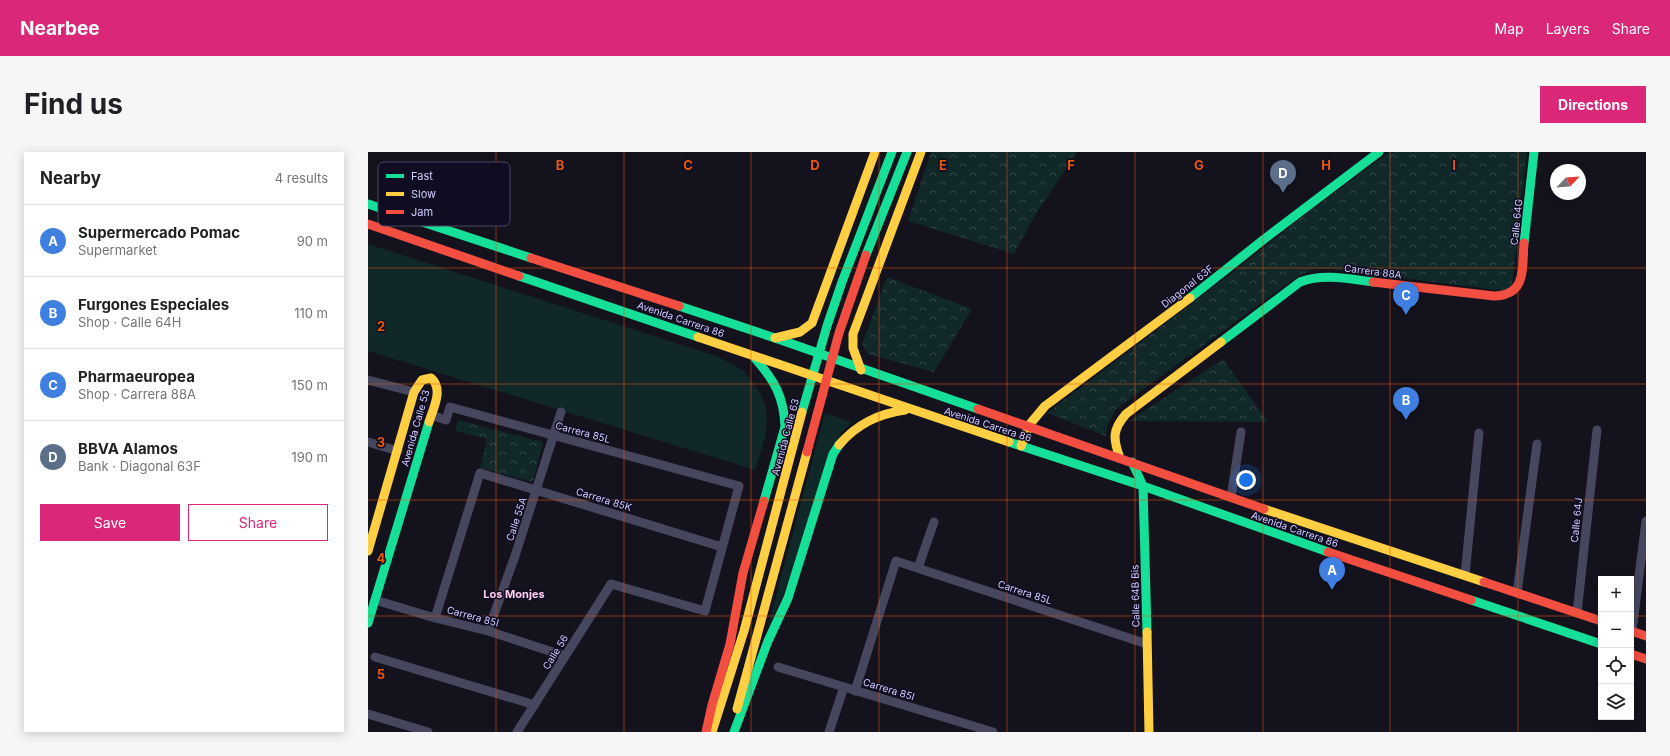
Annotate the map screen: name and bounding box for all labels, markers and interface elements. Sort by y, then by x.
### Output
text: Nearbee [20,17,100,40]
text: Map [1495,20,1524,37]
text: Layers [1546,20,1590,37]
text: Share [1612,20,1650,37]
button: Directions [1540,86,1646,123]
text: Find us [24,87,123,121]
text: B [556,157,565,173]
text: C [683,157,693,173]
text: D [810,157,820,173]
text: E [939,157,947,173]
text: F [1067,157,1075,173]
text: G [1194,157,1204,173]
text: H [1321,157,1331,173]
text: I [1452,157,1456,173]
pin: D [1270,160,1296,193]
legend [378,162,510,226]
north arrow [1550,164,1586,200]
text: Nearby [40,168,101,188]
text: Fast [411,169,433,183]
text: 4 results [275,170,328,186]
text: Slow [411,187,436,201]
street label: Calle 64G [1508,198,1524,246]
text: Jam [411,205,433,219]
text: Supermercado Pomac [78,223,240,242]
text: A [48,233,58,249]
text: 90 m [297,233,328,249]
text: Supermarket [78,242,157,258]
street label: Diagonal 63F [1159,262,1215,310]
street label: Carrera 88A [1344,262,1402,280]
pin: C [1393,282,1419,315]
text: Furgones Especiales [78,295,229,314]
street label: Avenida Carrera 86 [636,298,726,340]
text: B [49,305,57,321]
text: 110 m [294,305,328,321]
text: Shop · Calle 64H [78,314,181,330]
text: 2 [377,318,385,334]
text: Pharmaeuropea [78,367,195,386]
text: C [48,377,58,393]
text: 150 m [292,377,328,393]
text: Shop · Carrera 88A [78,386,196,402]
pin: B [1393,387,1419,420]
street label: Avenida Calle 53 [398,388,432,468]
street label: Avenida Calle 63 [769,397,801,477]
street label: Avenida Carrera 86 [943,404,1033,444]
street label: Carrera 85L [554,419,612,445]
text: 3 [377,434,385,450]
text: BBVA Alamos [78,439,178,458]
text: D [48,449,58,465]
text: 190 m [291,449,328,465]
text: Bank · Diagonal 63F [78,458,201,474]
your location [1236,470,1256,490]
street label: Carrera 85K [575,485,633,513]
street label: Calle 55A [503,495,529,542]
street label: Calle 64J [1568,497,1584,543]
button: Save [40,504,180,541]
button: Share [188,504,328,541]
street label: Avenida Carrera 86 [1250,508,1340,550]
text: 4 [377,550,386,566]
pin: A [1319,557,1345,590]
street label: Calle 64B Bis [1128,565,1142,627]
map controls [1598,576,1634,720]
button: + [1598,576,1634,612]
street label: Carrera 85L [996,578,1054,607]
district label: Los Monjes [483,587,545,601]
street label: Carrera 85I [446,603,500,629]
button: − [1598,612,1634,648]
street label: Calle 56 [540,632,570,672]
button: locate [1598,648,1634,684]
text: 5 [377,666,385,682]
street label: Carrera 85I [862,675,916,703]
button: layers [1598,684,1634,720]

